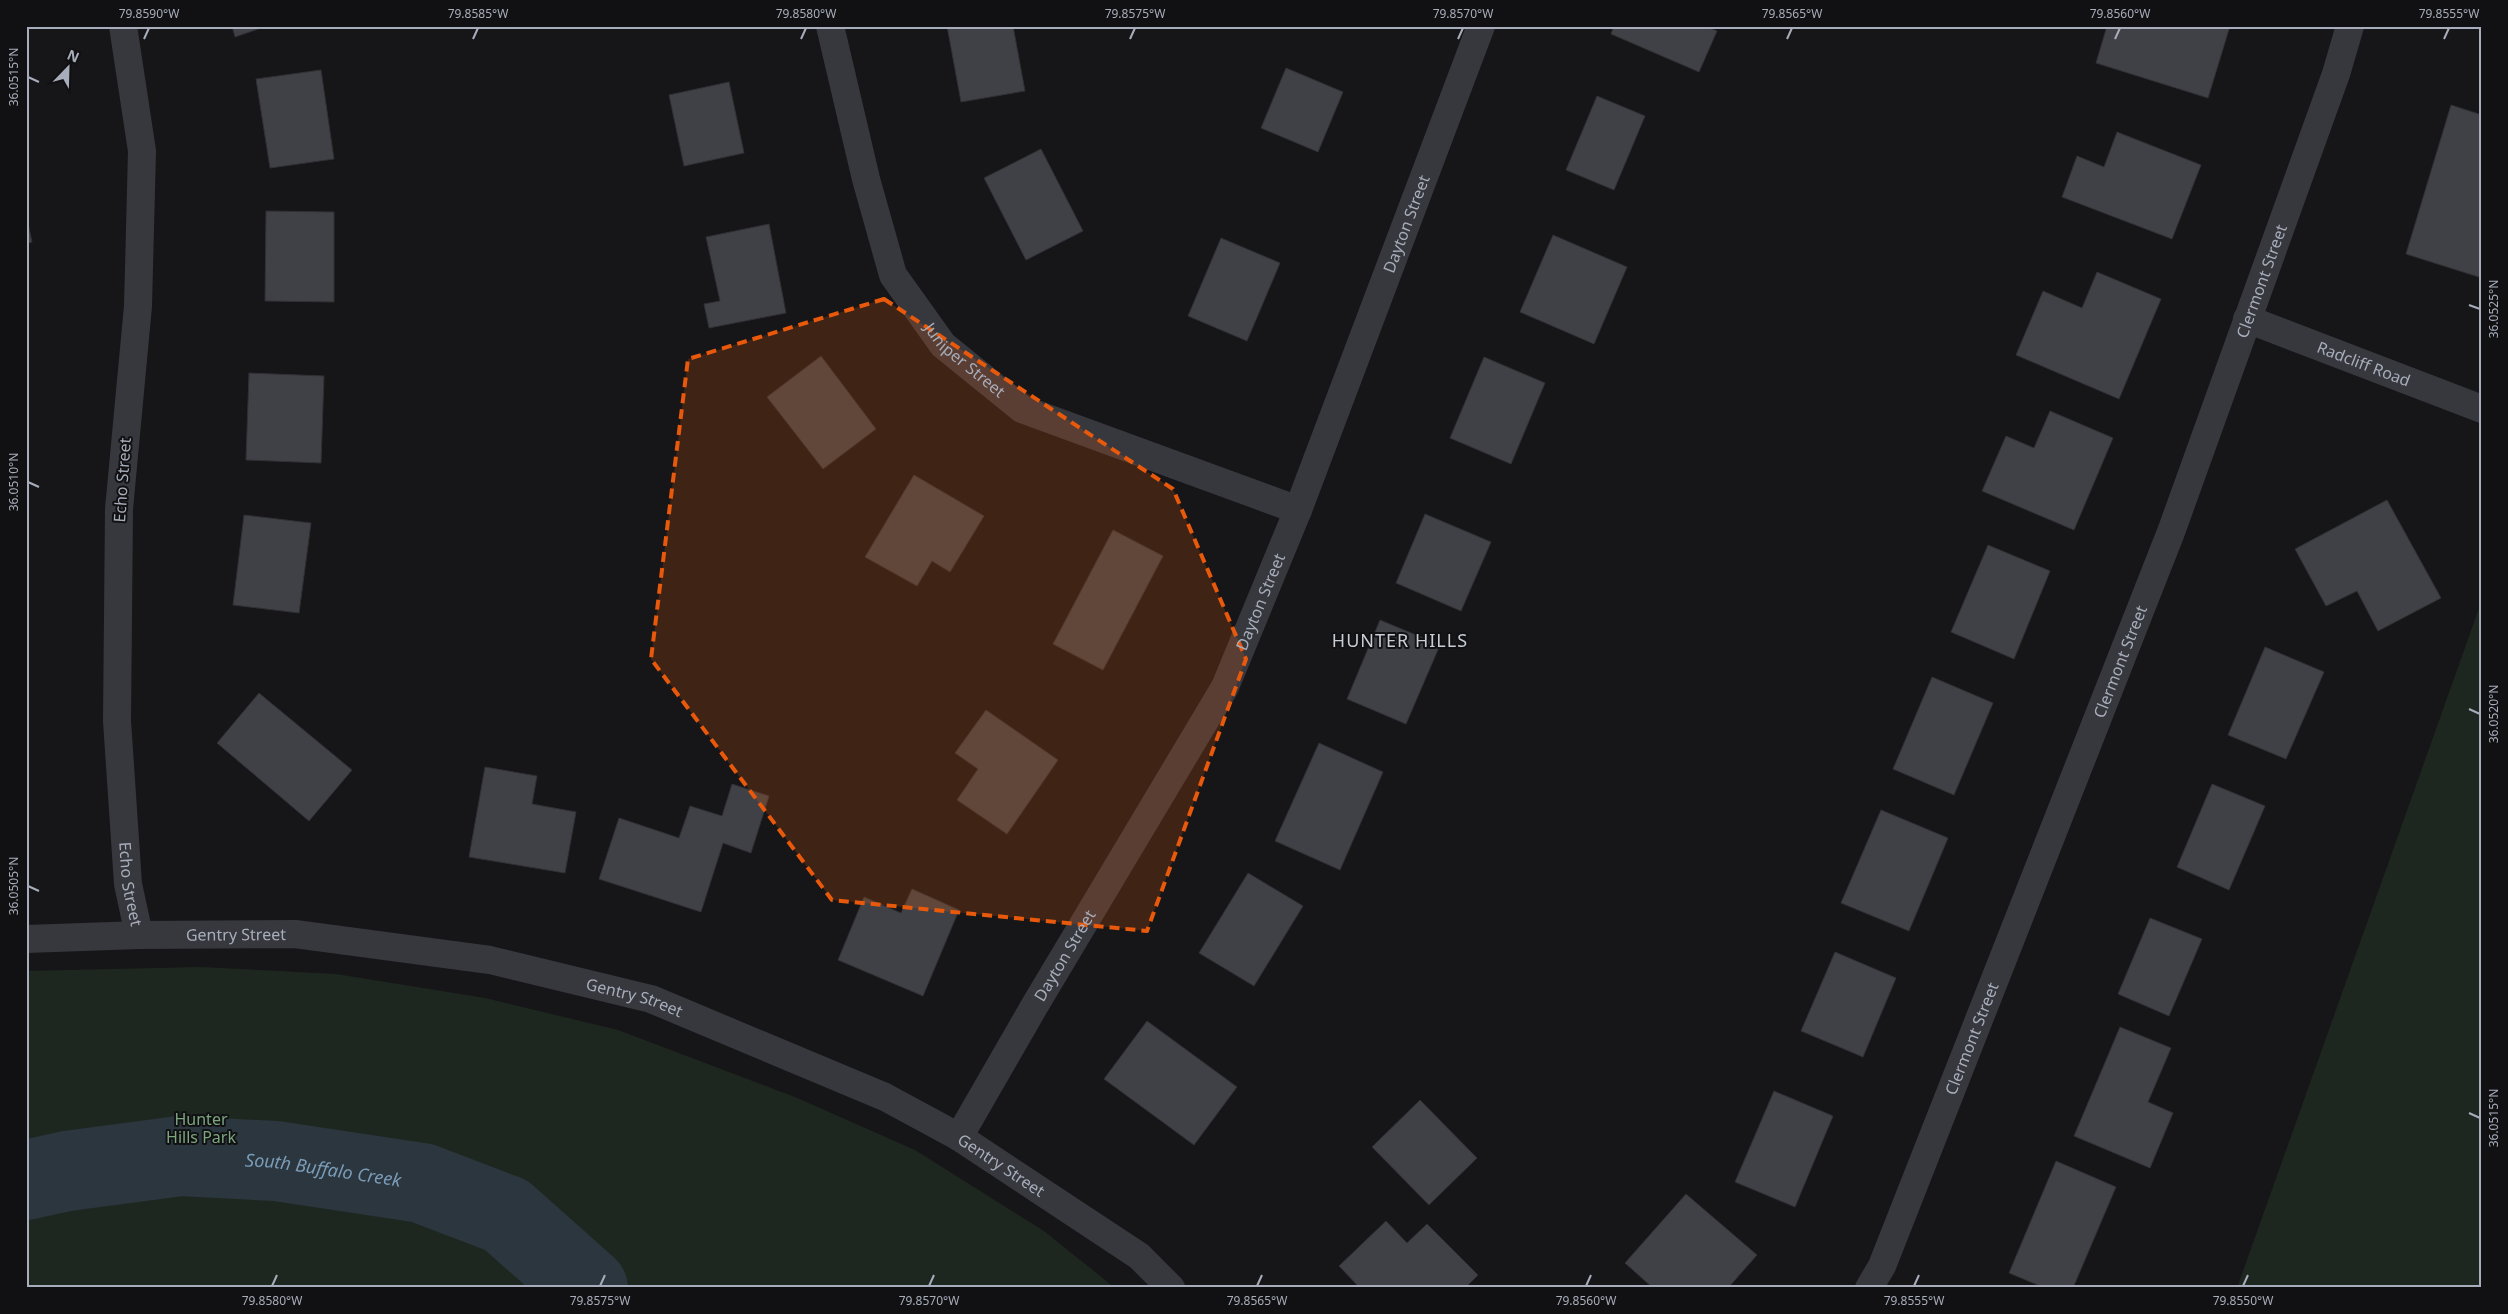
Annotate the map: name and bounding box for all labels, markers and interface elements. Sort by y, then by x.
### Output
text: 79.8590°W [119,5,179,22]
text: 79.8585°W [448,5,508,22]
text: 79.8580°W [776,5,836,22]
text: 79.8575°W [1105,5,1165,22]
text: 79.8570°W [1433,5,1493,22]
text: 79.8565°W [1762,5,1822,22]
text: 79.8560°W [2090,5,2150,22]
text: 79.8555°W [2419,5,2479,22]
north arrow [42,42,92,92]
text: N [64,45,82,67]
text: 36.0515°N [5,48,22,106]
street label: Dayton Street [1378,172,1435,276]
street label: Clermont Street [2231,221,2292,341]
text: 36.0525°N [2485,280,2502,338]
street label: Juniper Street [918,316,1010,402]
street label: Radcliff Road [2314,336,2414,392]
street label: Echo Street [108,437,136,523]
text: 36.0510°N [5,453,22,511]
street label: Dayton Street [1230,550,1290,654]
street label: Clermont Street [2088,602,2152,721]
district label: HUNTER HILLS [1332,628,1468,652]
text: 36.0520°N [2485,685,2502,743]
street label: Echo Street [114,841,148,928]
text: 36.0505°N [5,857,22,915]
street label: Dayton Street [1029,905,1101,1005]
street label: Gentry Street [186,923,286,946]
street label: Gentry Street [584,973,686,1022]
street label: Clermont Street [1939,979,2004,1098]
text: 36.0515°N [2485,1089,2502,1147]
park label: Hunter Hills Park [166,1108,236,1148]
street label: Gentry Street [954,1128,1049,1202]
water label: South Buffalo Creek [245,1147,404,1192]
text: 79.8580°W [242,1292,302,1309]
text: 79.8575°W [570,1292,630,1309]
text: 79.8570°W [899,1292,959,1309]
text: 79.8565°W [1227,1292,1287,1309]
text: 79.8560°W [1556,1292,1616,1309]
text: 79.8555°W [1884,1292,1944,1309]
text: 79.8550°W [2213,1292,2273,1309]

